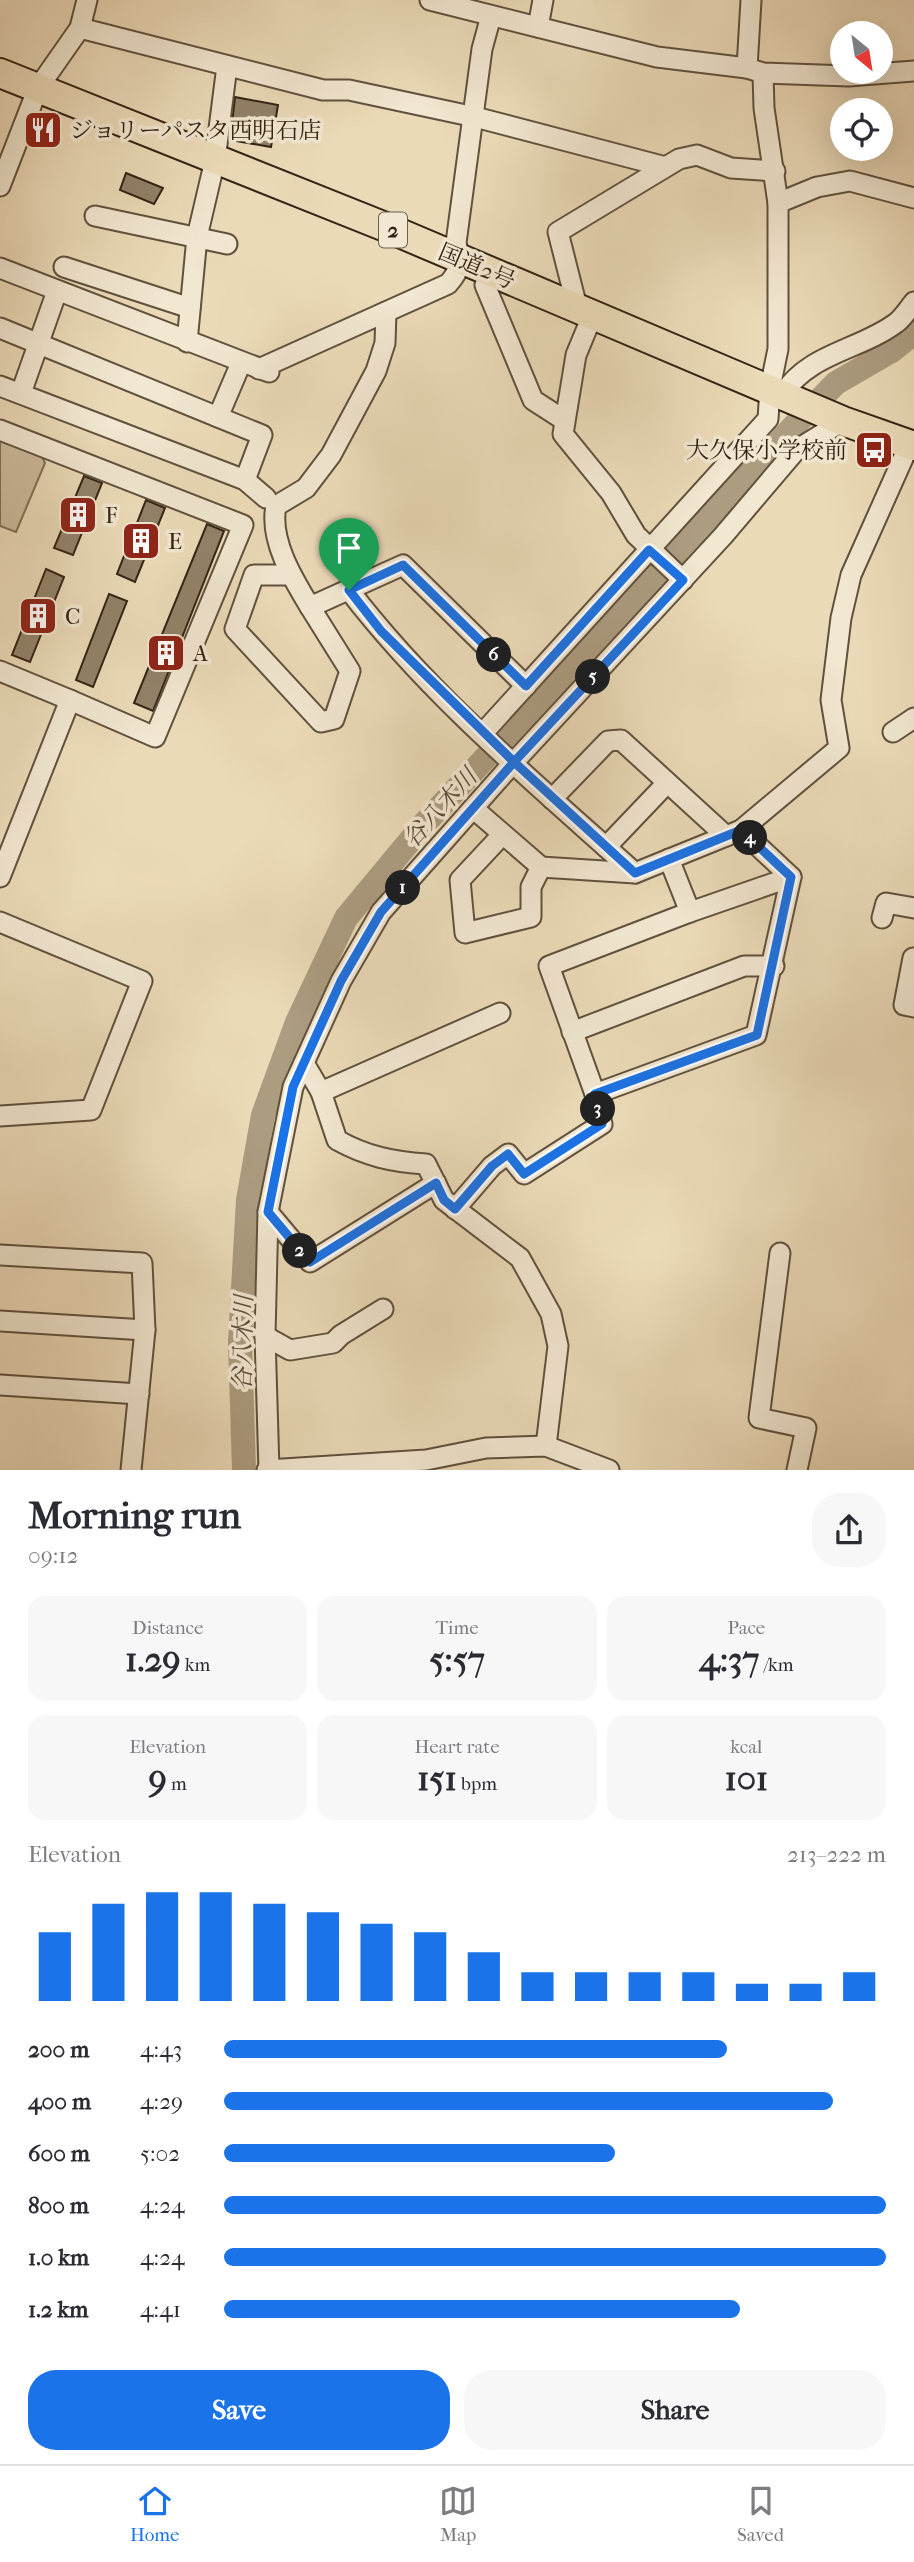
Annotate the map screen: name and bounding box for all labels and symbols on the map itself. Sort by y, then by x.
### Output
north arrow [830,21,892,84]
restaurant icon: ジョリーパスタ西明石店 [22,109,64,151]
place label: ジョリーパスタ西明石店 [70,117,321,144]
road number: 2 [379,212,407,247]
street label: 国道2号 [434,238,519,295]
bus stop icon: 大久保小学校前 [853,429,895,471]
place label: 大久保小学校前 [686,437,847,464]
building icon: F [57,494,99,536]
place label: F [105,502,117,529]
pin [319,518,379,590]
building icon: E [120,520,162,562]
place label: E [168,528,182,555]
building icon: C [17,595,59,637]
place label: C [65,603,81,630]
building icon: A [145,632,187,674]
pin: 6 [476,638,512,672]
place label: A [192,640,209,667]
pin: 5 [576,660,610,694]
water label: 谷八木川 [397,761,485,853]
pin: 4 [732,820,768,856]
pin: 1 [386,870,420,906]
pin: 3 [580,1092,616,1126]
pin: 2 [282,1234,318,1268]
water label: 谷八木川 [228,1292,258,1391]

